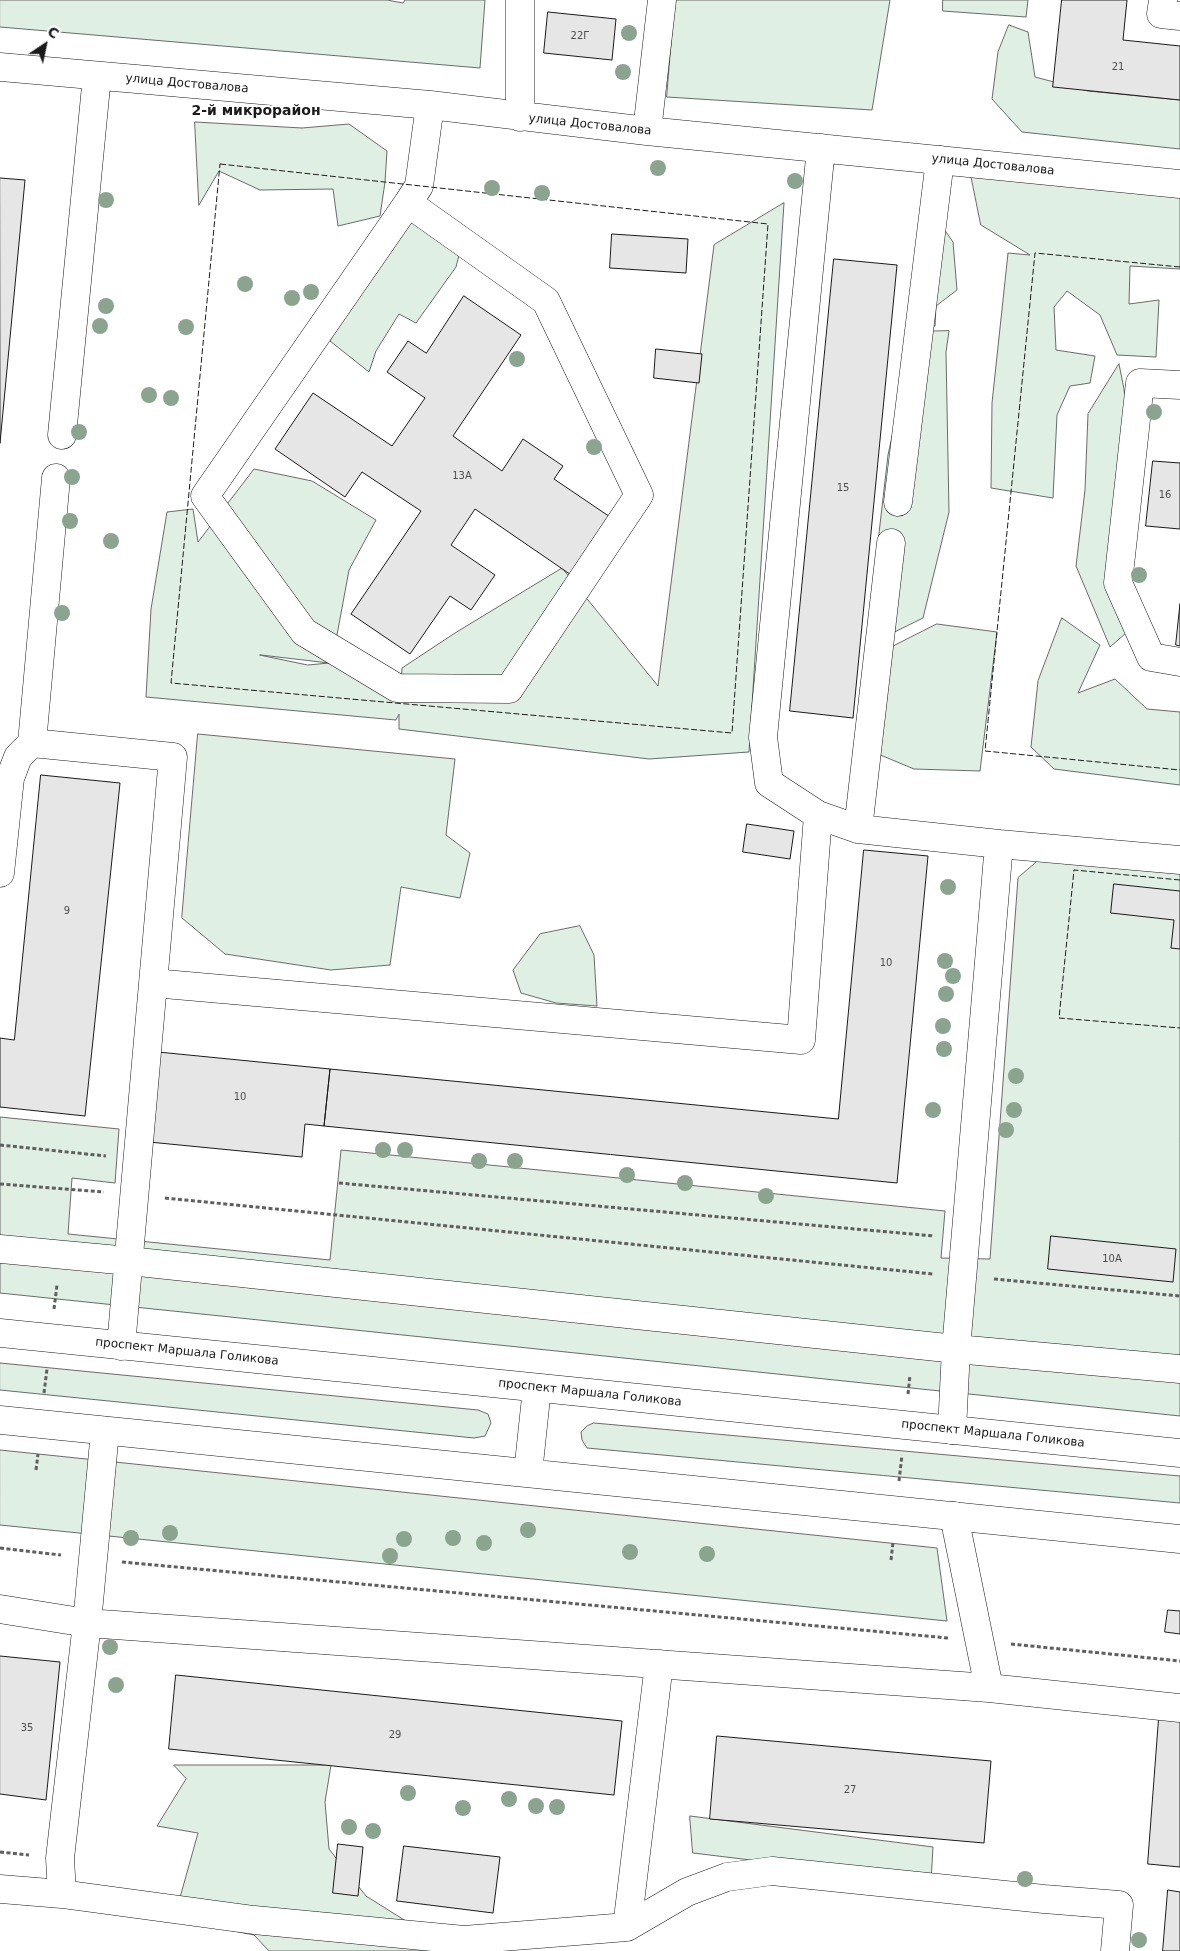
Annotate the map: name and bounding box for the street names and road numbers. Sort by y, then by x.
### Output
street label: улица Достовалова [125,71,249,97]
street label: улица Достовалова [528,111,652,139]
street label: улица Достовалова [931,151,1055,179]
street label: проспект Маршала Голикова [95,1335,279,1369]
street label: проспект Маршала Голикова [498,1376,682,1410]
street label: проспект Маршала Голикова [901,1417,1085,1451]

